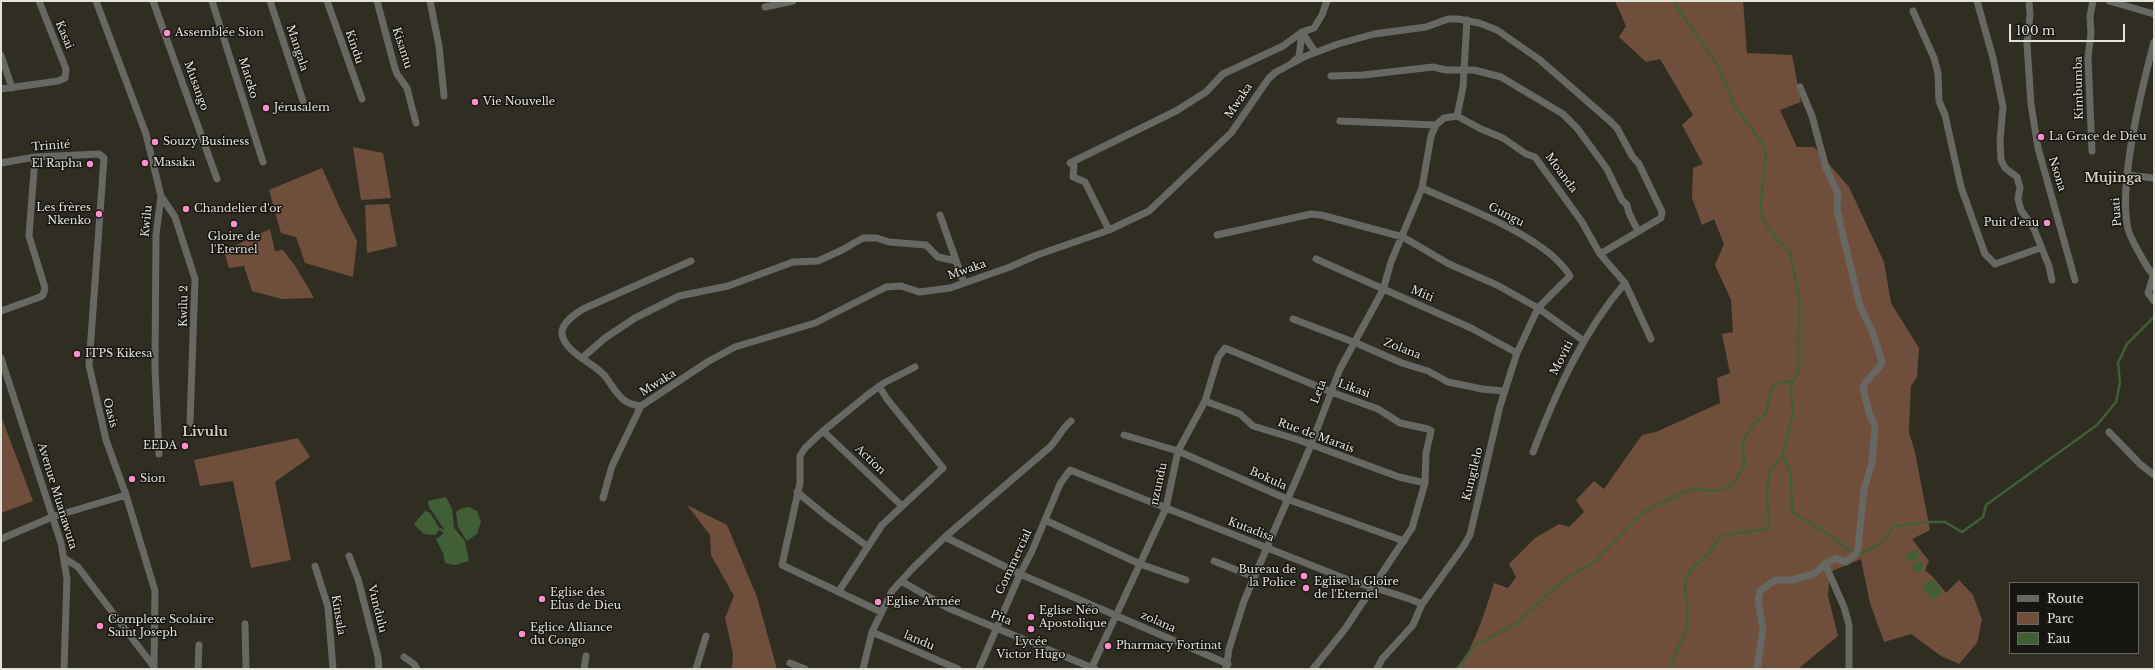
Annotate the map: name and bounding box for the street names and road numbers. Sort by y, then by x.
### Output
street label: Kasai [52,19,76,51]
street label: Mangala [283,23,311,73]
street label: Kisantu [389,26,415,70]
street label: Kindu [342,28,366,66]
street label: Mateko [236,56,260,100]
street label: Kimbumba [2072,56,2086,120]
street label: Musango [181,60,211,112]
street label: Mwaka [1222,81,1256,121]
street label: Trinité [31,138,71,154]
street label: Moanda [1542,150,1580,196]
street label: Nsona [2046,155,2068,193]
street label: Puati [2109,197,2125,227]
street label: Gungu [1486,200,1526,230]
street label: Kwilu [139,204,155,238]
street label: Mwaka [946,257,988,283]
street label: Miti [1409,283,1435,305]
street label: Kwilu 2 [177,285,191,327]
street label: Zolana [1381,336,1423,362]
street label: Moviti [1548,339,1576,377]
street label: Mwaka [638,367,678,399]
street label: Likasi [1336,377,1372,401]
street label: Leta [1308,378,1330,406]
street label: Oasis [100,397,120,429]
street label: Rue de Marais [1276,416,1356,456]
street label: Avenue Muanawuta [35,441,79,551]
street label: Action [852,442,888,478]
street label: Kungilelo [1460,446,1486,502]
street label: nzundu [1148,461,1170,507]
street label: Bokula [1247,465,1289,493]
street label: Kutadisa [1226,515,1276,545]
street label: Commercial [993,527,1035,597]
street label: Vundulu [365,584,389,634]
street label: Kinsala [328,594,348,636]
street label: Pita [989,608,1013,628]
street label: zolana [1139,609,1177,635]
street label: landu [902,629,936,653]

